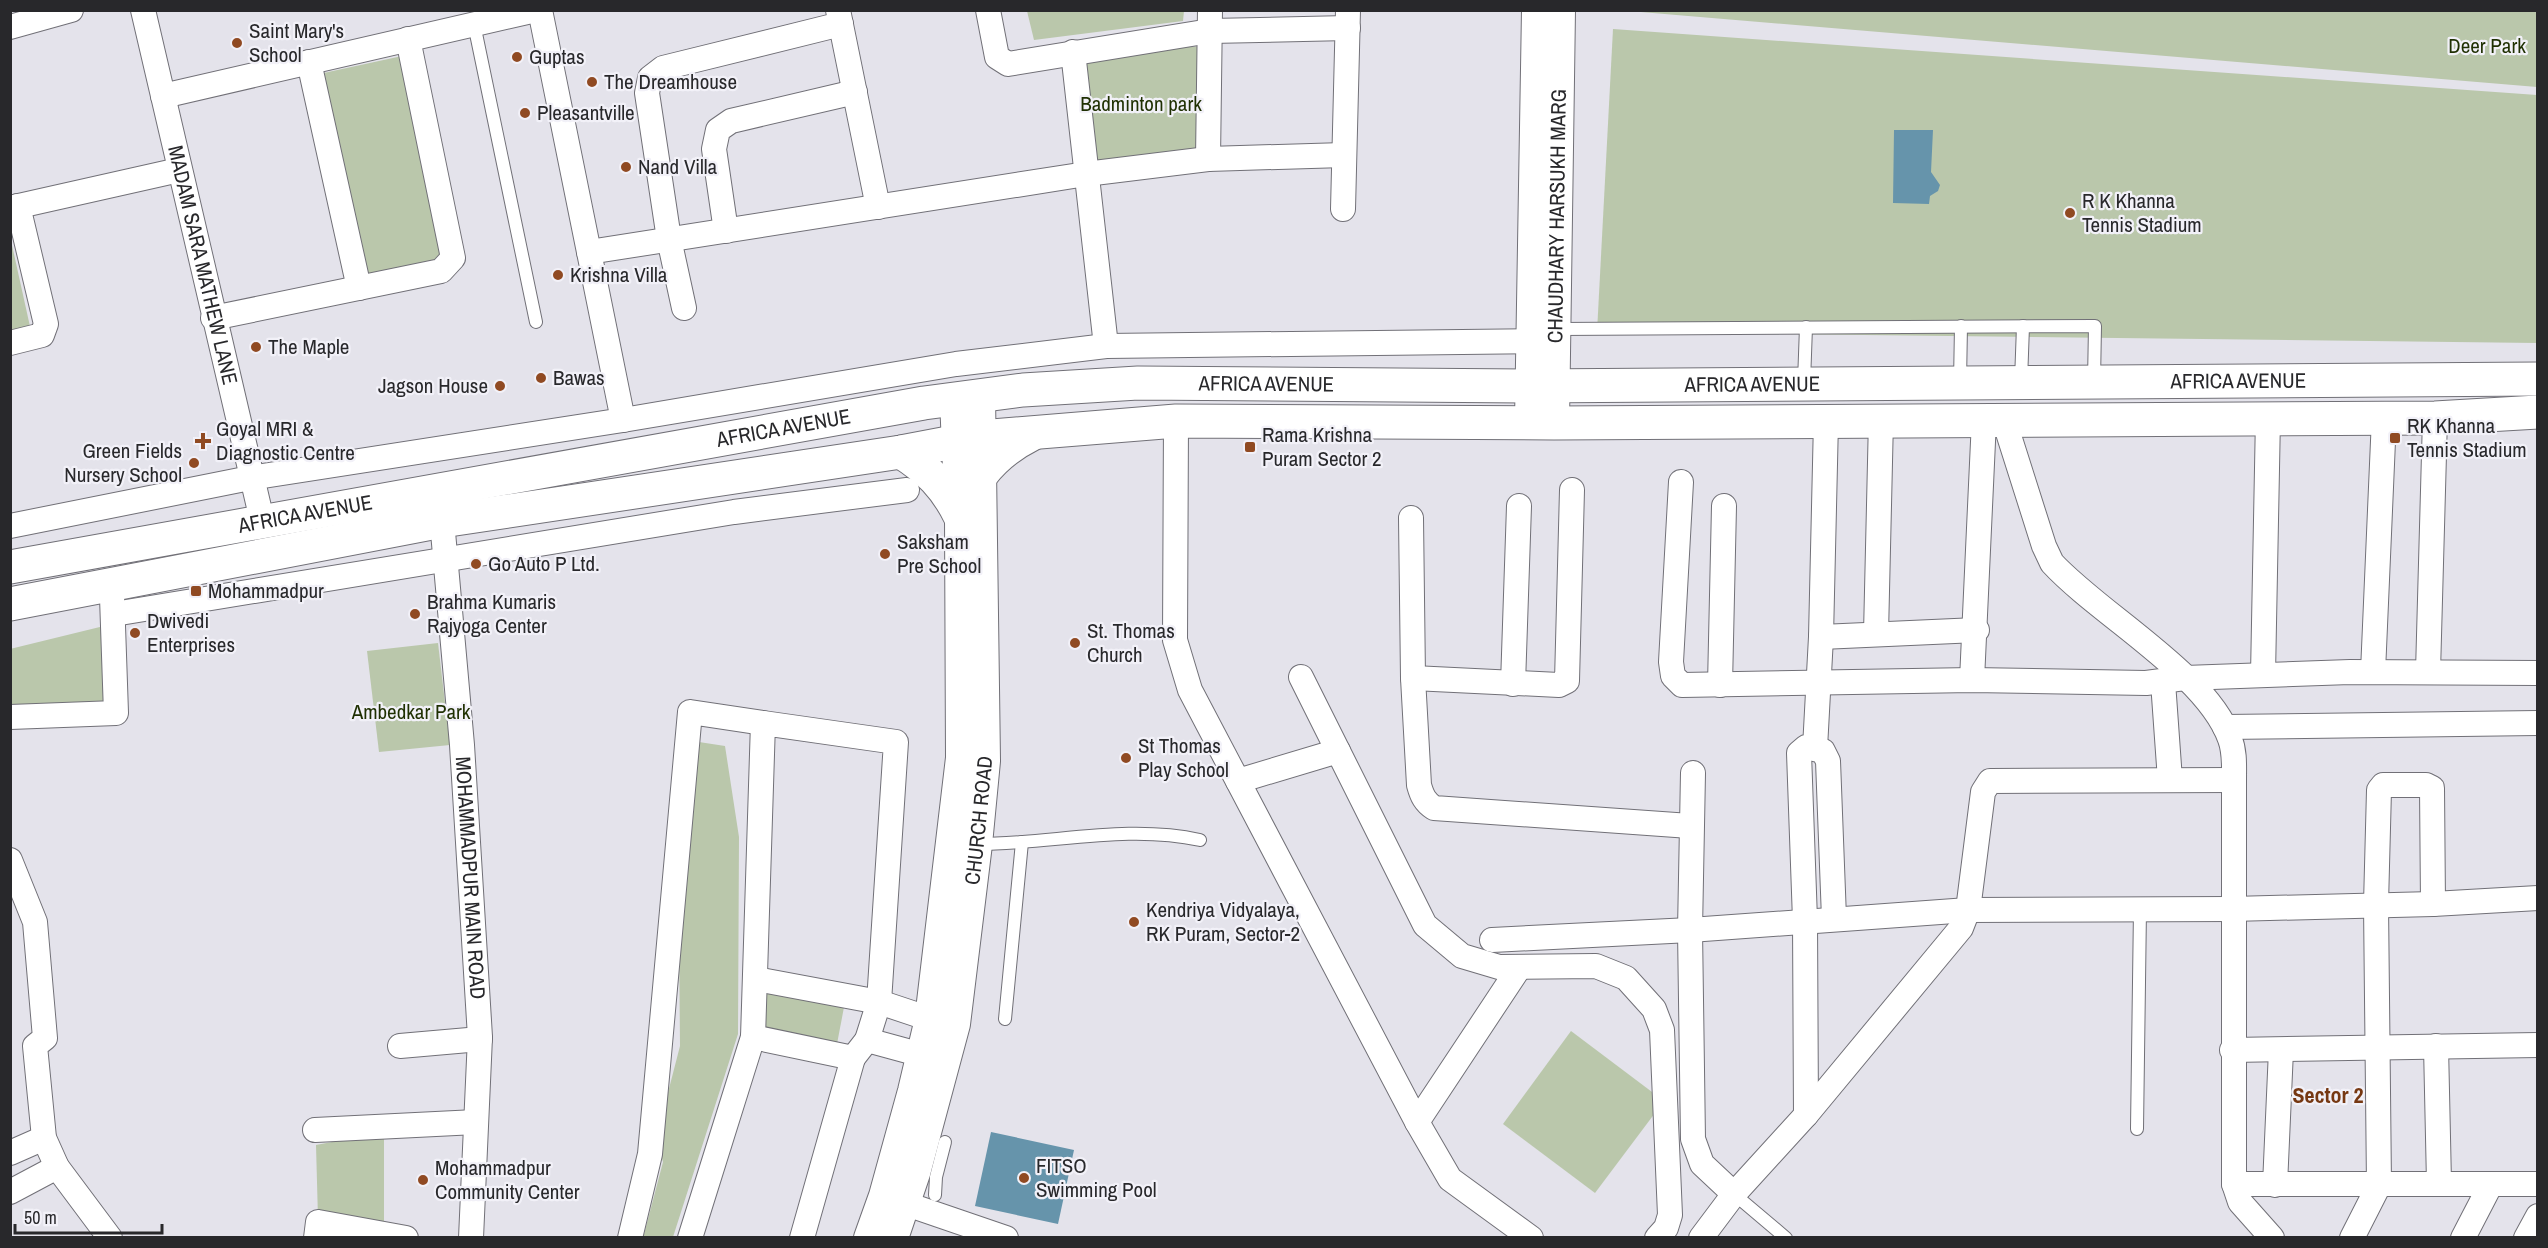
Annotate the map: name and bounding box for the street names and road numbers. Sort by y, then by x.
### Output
street label: CHAUDHARY HARSUKH MARG [1540,89,1573,343]
street label: MADAM SARA MATHEW LANE [161,143,245,388]
street label: AFRICA AVENUE [2169,366,2306,396]
street label: AFRICA AVENUE [1197,368,1334,399]
street label: AFRICA AVENUE [1683,369,1820,399]
street label: AFRICA AVENUE [713,401,853,454]
street label: AFRICA AVENUE [235,487,375,540]
street label: CHURCH ROAD [957,755,999,886]
street label: MOHAMMADPUR MAIN ROAD [449,756,493,1000]

